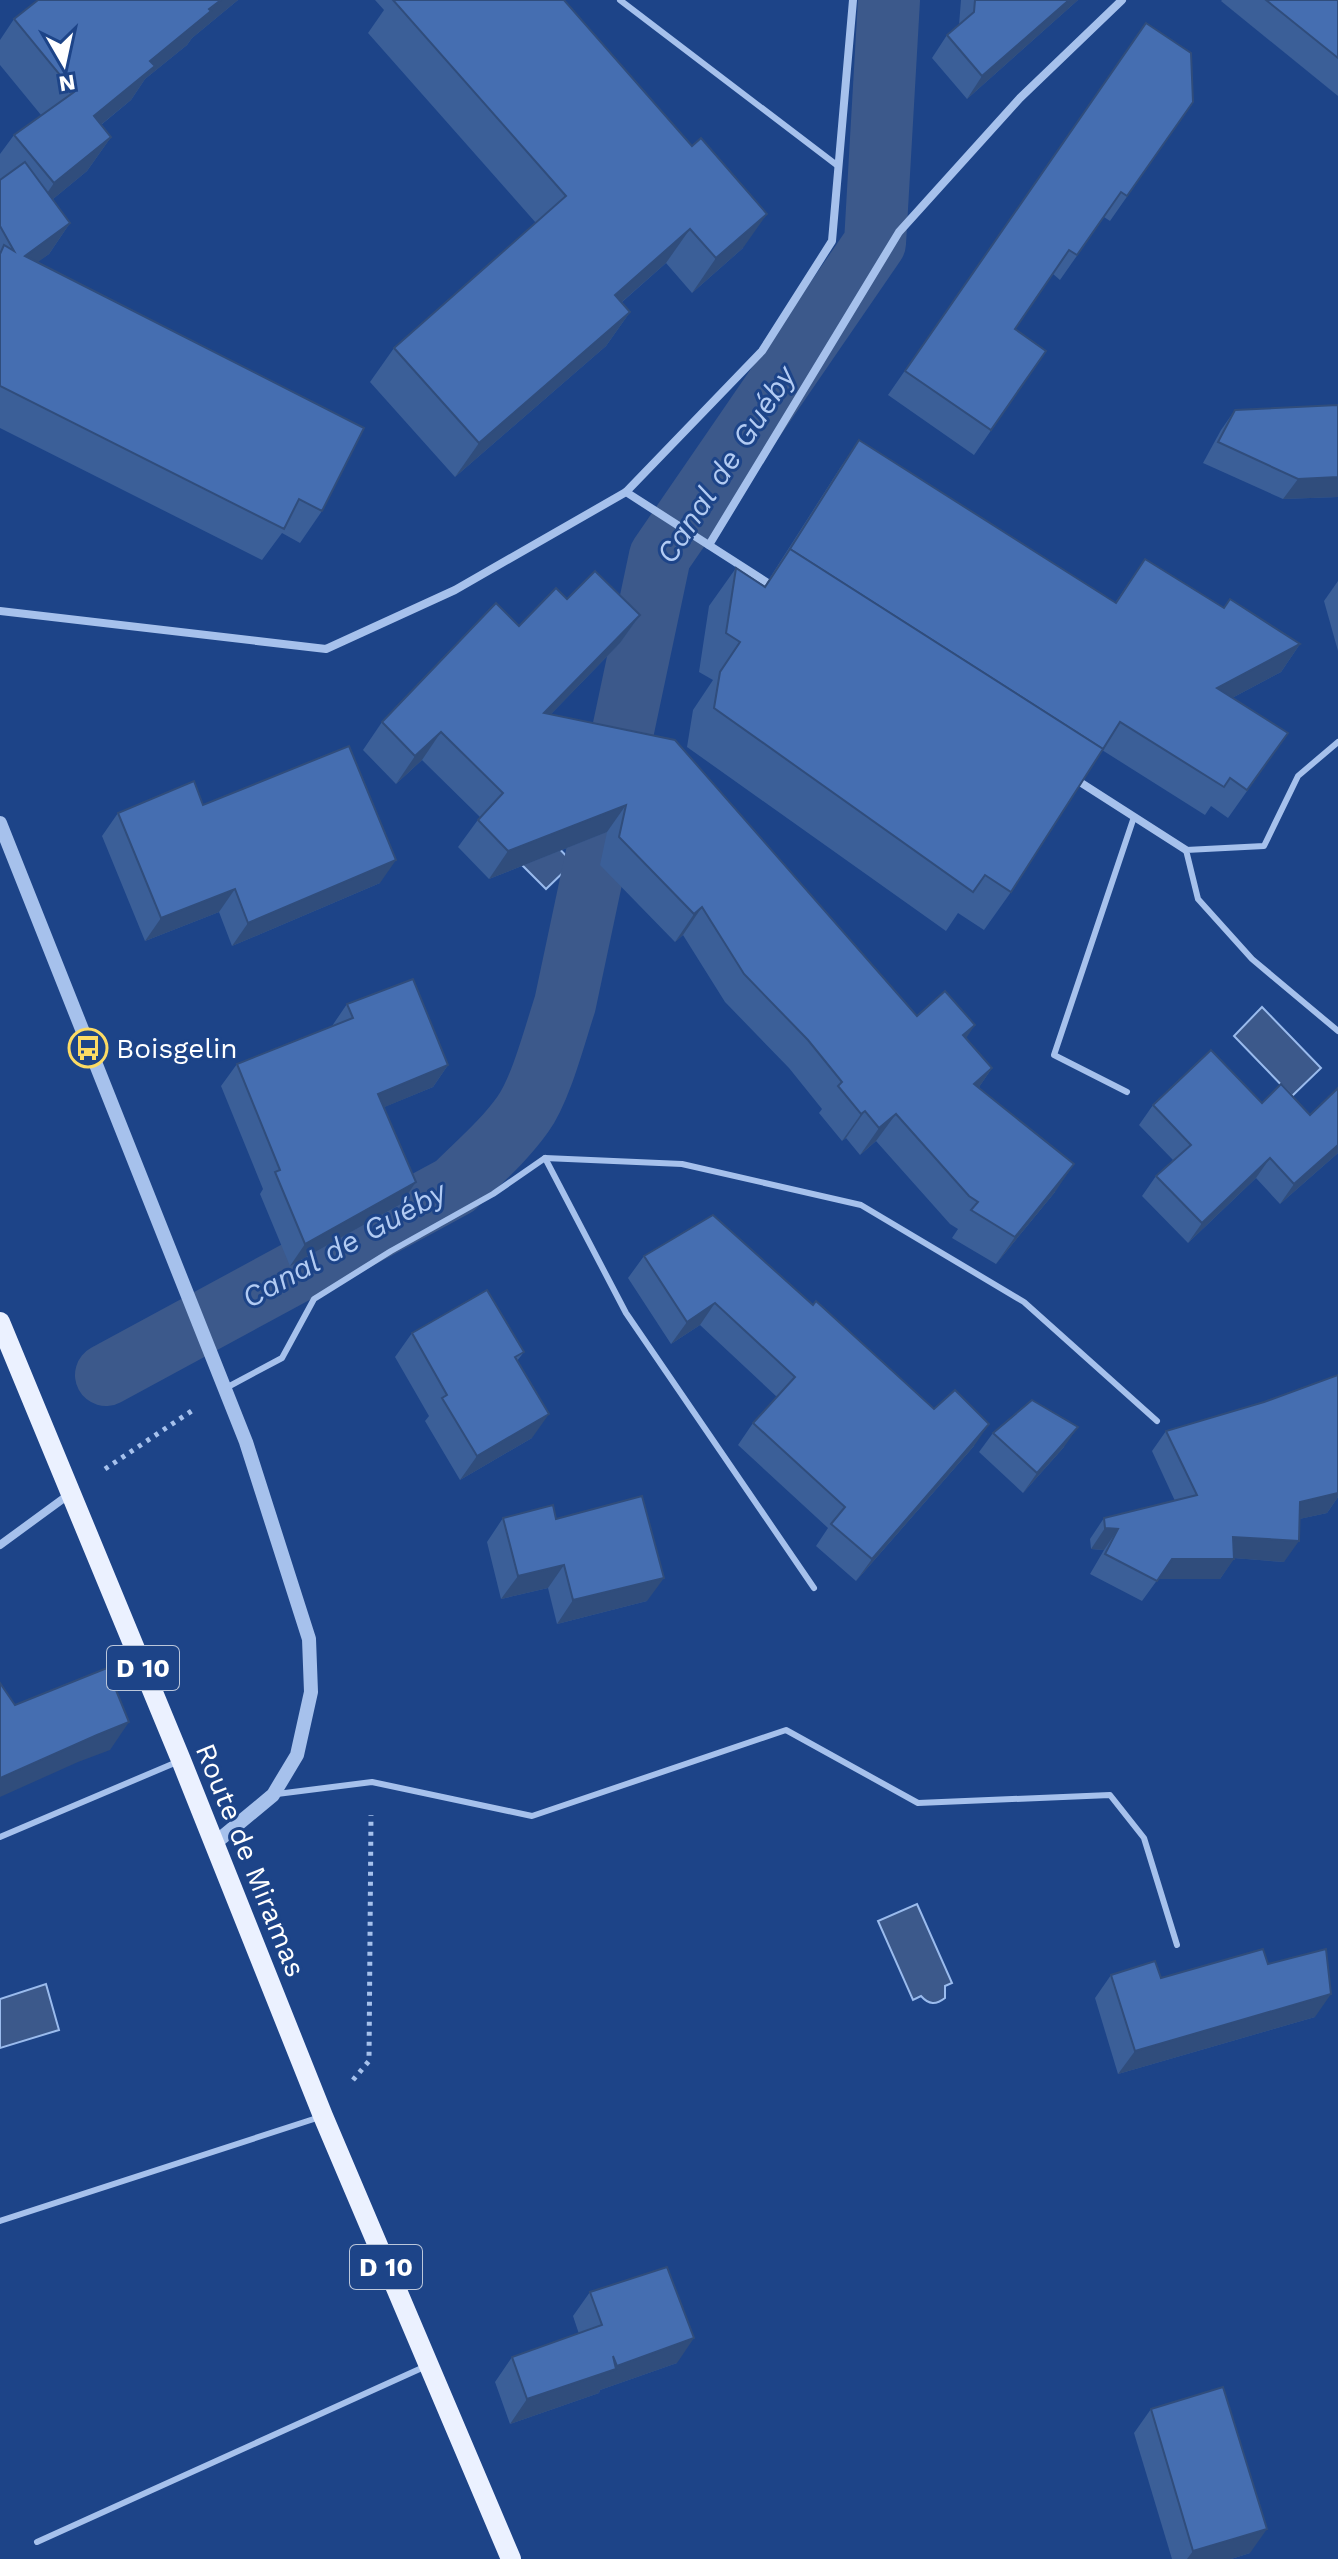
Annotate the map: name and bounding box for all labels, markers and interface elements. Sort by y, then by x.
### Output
north arrow [24,24,104,104]
text: N [57,70,77,97]
water label: Canal de Guéby [649,358,803,570]
bus stop icon: Boisgelin [67,1027,109,1069]
place label: Boisgelin [116,1032,238,1065]
water label: Canal de Guéby [236,1173,454,1315]
road number: D 10 [107,1646,179,1690]
street label: Route de Miramas [189,1739,312,1982]
road number: D 10 [350,2245,422,2289]

